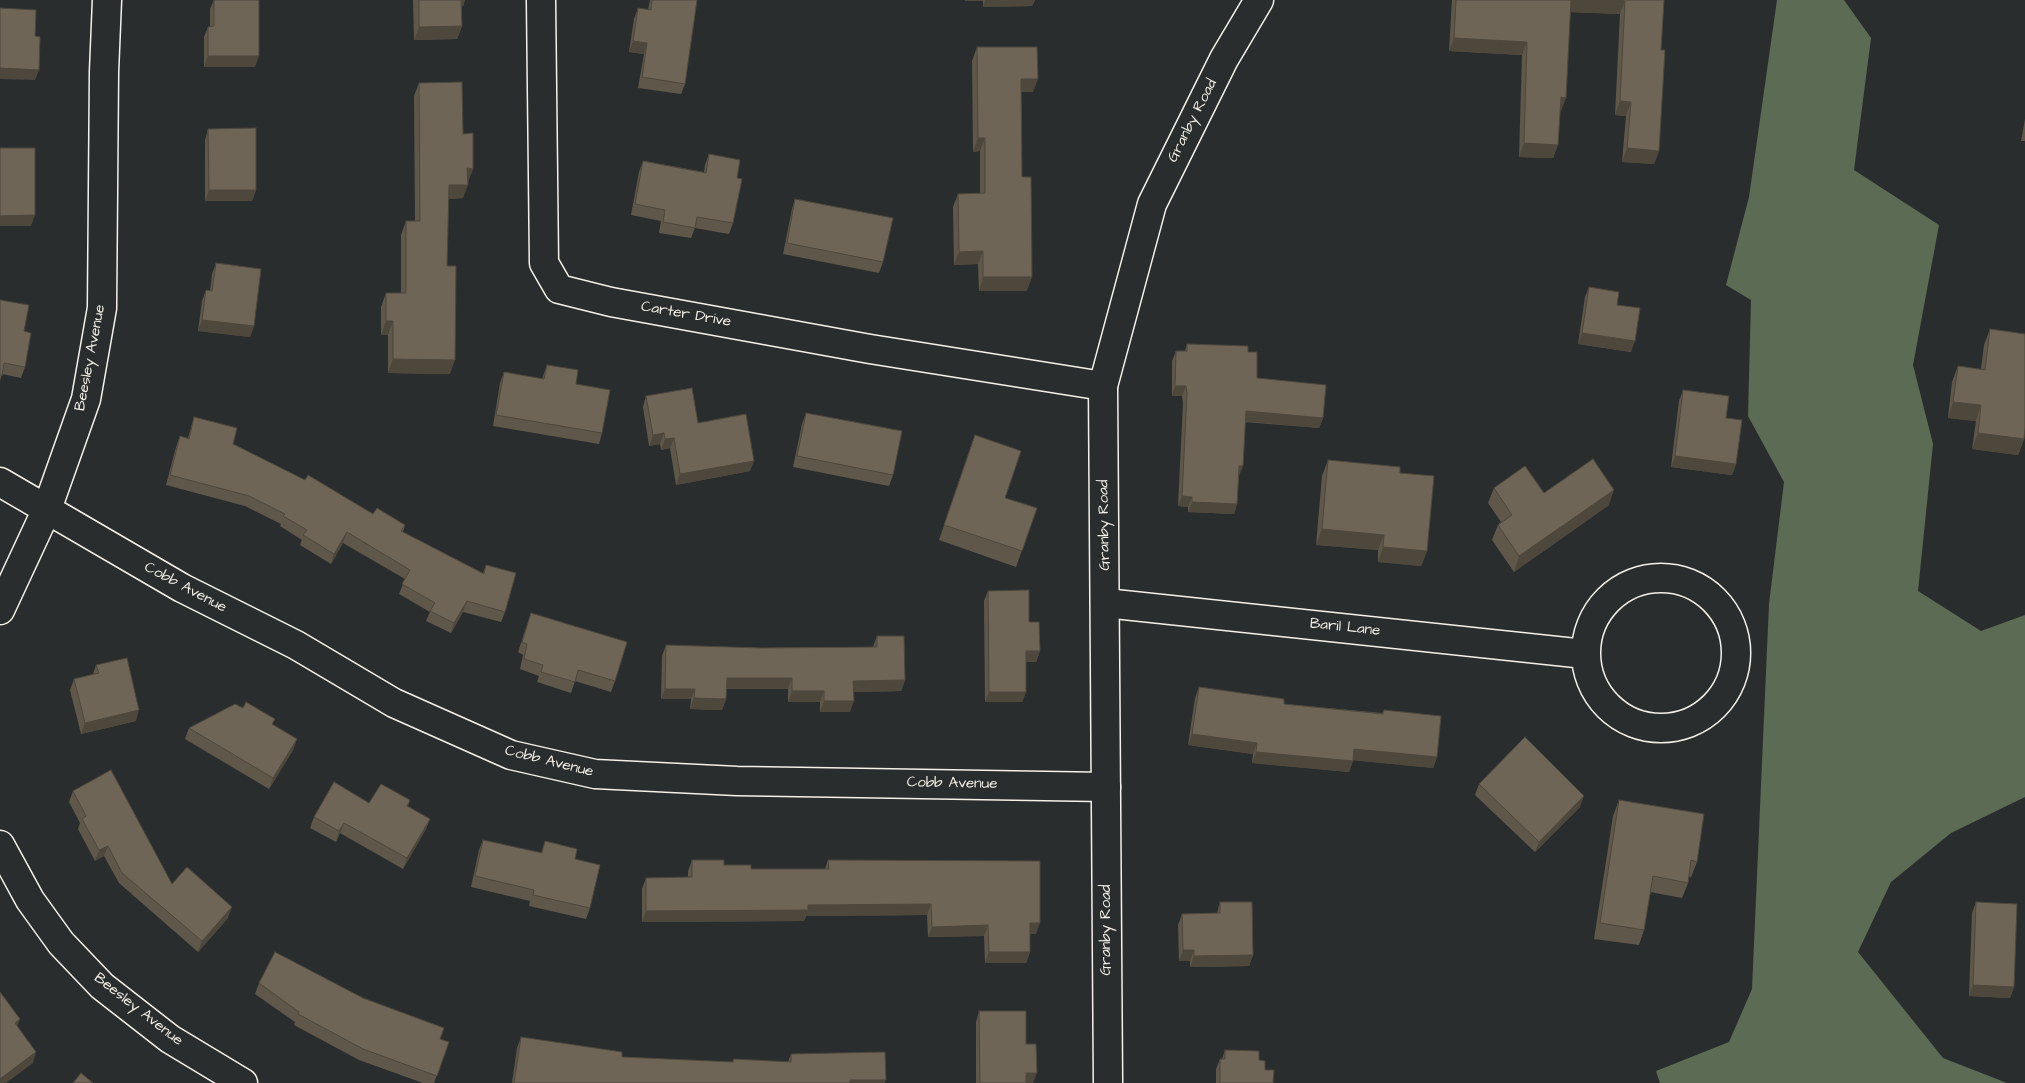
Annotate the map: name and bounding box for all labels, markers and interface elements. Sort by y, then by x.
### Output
street label: Granby Road [1164,76,1222,166]
street label: Carter Drive [640,298,732,332]
street label: Beesley Avenue [72,303,110,413]
street label: Granby Road [1095,479,1115,571]
street label: Cobb Avenue [141,559,229,617]
street label: Baril Lane [1309,615,1381,641]
street label: Cobb Avenue [503,742,595,782]
street label: Cobb Avenue [907,774,997,794]
street label: Granby Road [1098,885,1116,975]
street label: Beesley Avenue [90,970,186,1050]

